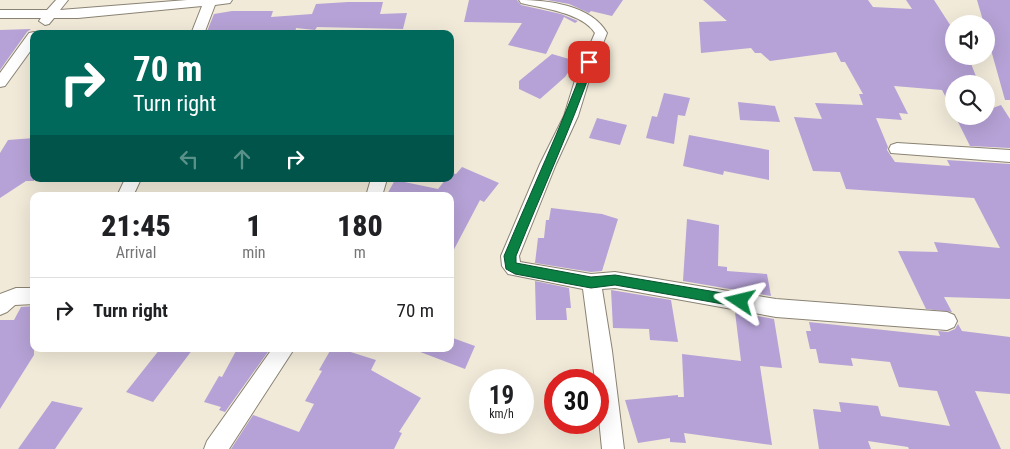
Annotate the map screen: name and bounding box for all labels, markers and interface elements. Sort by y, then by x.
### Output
map controls [945,15,995,125]
button: sound [945,15,995,65]
pin [568,41,610,83]
icon: arrive [575,48,603,76]
text: 70 m [133,49,202,90]
icon: right [50,50,115,115]
button: search [945,75,995,125]
text: Turn right [133,91,216,116]
icon: left [175,145,203,173]
icon: ahead [228,145,256,173]
icon: right [281,145,309,173]
text: 21:45 [101,208,171,243]
text: 1 [246,208,261,243]
text: 180 [337,208,383,243]
text: Arrival [116,243,156,262]
text: min [242,243,266,262]
text: m [354,243,366,262]
position arrow [713,274,765,326]
icon: right [50,296,78,324]
text: Turn right [93,299,168,322]
text: 70 m [397,299,434,322]
speed limit sign: 30 [544,369,609,434]
text: 19 [489,381,514,410]
text: km/h [489,407,514,421]

